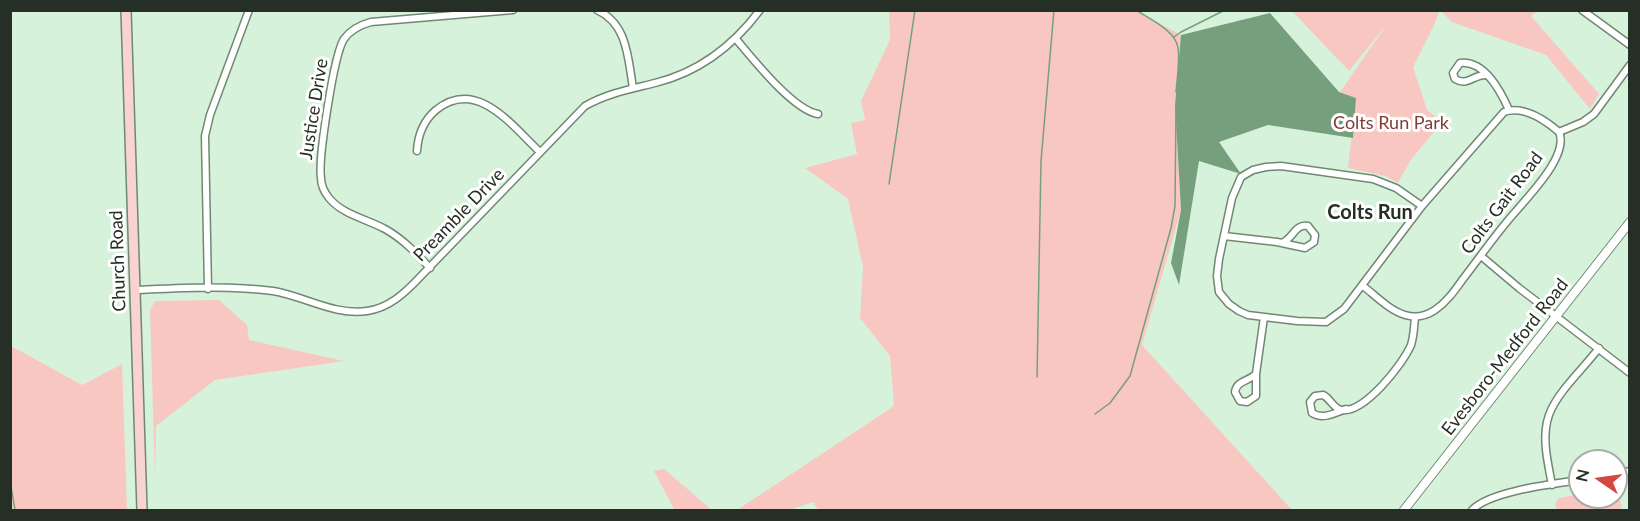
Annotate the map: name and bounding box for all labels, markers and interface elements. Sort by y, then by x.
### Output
street label: Justice Drive [295,57,333,161]
park label: Colts Run Park [1333,112,1449,134]
street label: Colts Gait Road [1457,148,1547,258]
street label: Preamble Drive [409,164,509,266]
district label: Colts Run [1327,201,1413,225]
street label: Church Road [105,210,131,312]
street label: Evesboro-Medford Road [1437,274,1573,440]
north arrow [1568,449,1628,509]
text: N [1571,467,1593,483]

